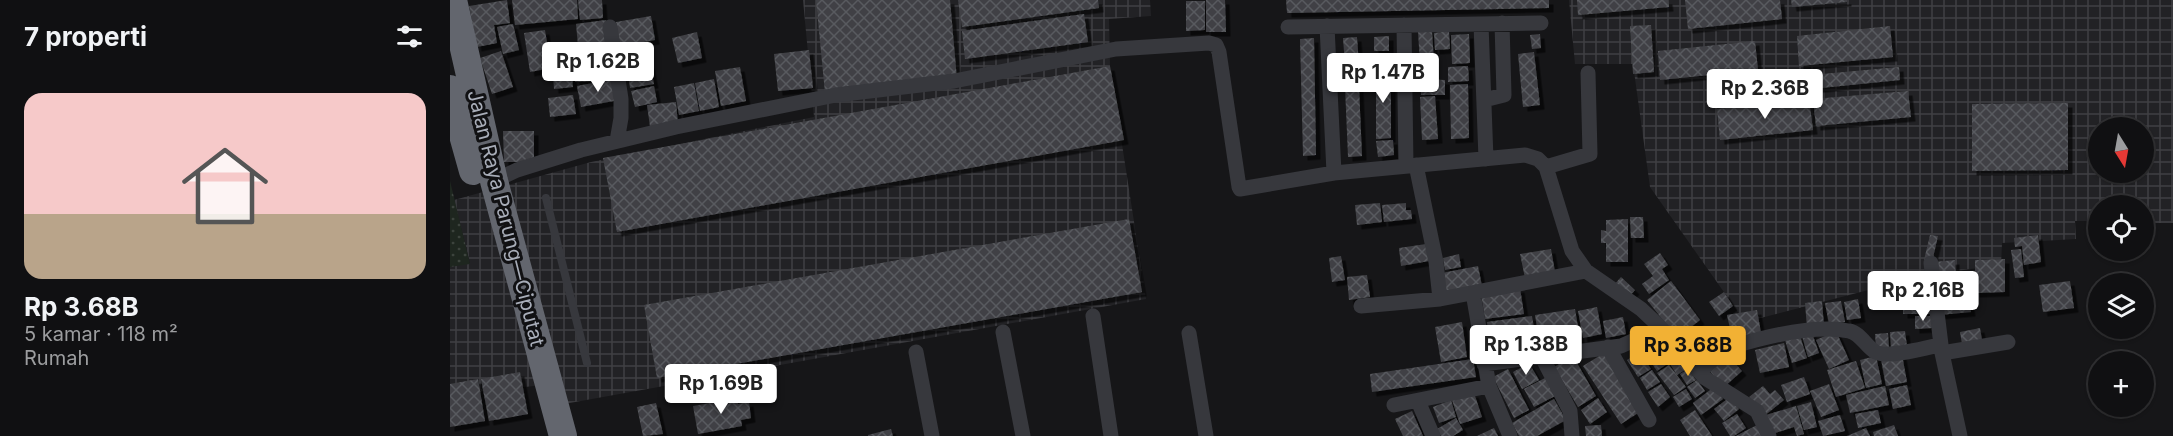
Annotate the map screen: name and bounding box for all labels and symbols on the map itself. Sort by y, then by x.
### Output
pin: Rp 1.62B [536,42,660,93]
pin: Rp 1.47B [1321,53,1445,104]
pin: Rp 2.36B [1703,69,1827,120]
street label: Jalan Raya Parung—Ciputat [463,87,550,349]
north arrow [2088,117,2154,183]
pin: Rp 2.16B [1861,271,1985,322]
pin: Rp 1.38B [1464,325,1588,376]
pin: Rp 3.68B [1626,326,1750,377]
pin: Rp 1.69B [659,364,783,415]

